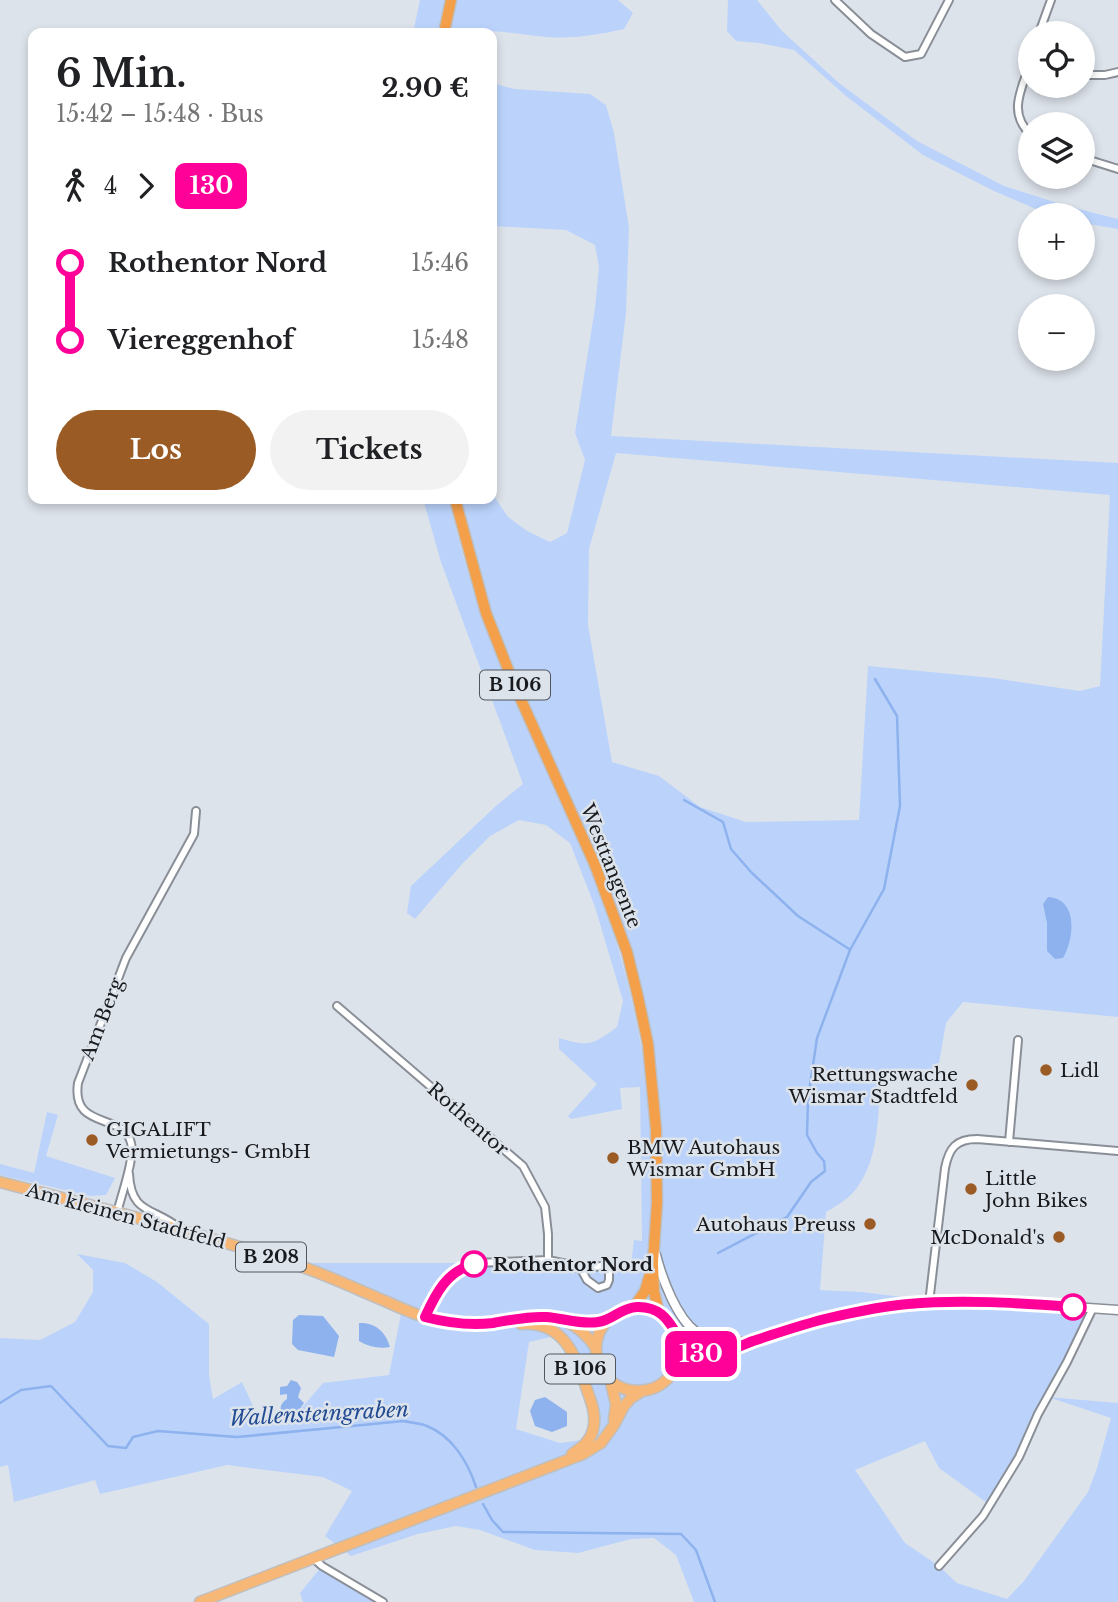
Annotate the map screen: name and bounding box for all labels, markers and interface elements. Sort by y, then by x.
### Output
map controls [1018,21,1095,371]
button: locate [1018,21,1095,98]
text: 6 Min. [56,50,186,97]
text: 2.90 € [381,72,469,104]
text: 15:42 – 15:48 · Bus [56,100,264,128]
button: layers [1018,112,1095,189]
icon: walk [56,167,94,205]
icon: forward [127,167,165,205]
text: 130 [189,171,233,200]
text: 4 [104,172,117,200]
button: + [1018,203,1095,280]
text: Rothentor Nord [108,247,327,279]
text: 15:46 [411,249,469,277]
button: − [1018,294,1095,371]
text: Viereggenhof [108,324,294,356]
text: 15:48 [412,326,469,354]
button: Los [56,410,256,490]
button: Tickets [270,410,469,490]
road number: B 106 [480,670,550,700]
street label: Westtangente [575,800,646,931]
street label: Am Berg [75,974,128,1064]
place label: Lidl [1060,1059,1099,1082]
marker: Lidl [1038,1062,1054,1078]
place label: Rettungswache Wismar Stadtfeld [787,1063,958,1108]
street label: Rothentor [423,1077,513,1161]
marker: Rettungswache Wismar Stadtfeld [964,1077,980,1093]
place label: GIGALIFT Vermietungs- GmbH [105,1118,311,1163]
marker: GIGALIFT Vermietungs- GmbH [84,1132,100,1148]
place label: BMW Autohaus Wismar GmbH [626,1136,780,1181]
marker: BMW Autohaus Wismar GmbH [605,1150,621,1166]
place label: Little John Bikes [982,1167,1088,1212]
street label: Am kleinen Stadtfeld [23,1178,228,1254]
marker: Little John Bikes [963,1181,979,1197]
place label: Autohaus Preuss [695,1213,856,1236]
marker: Autohaus Preuss [862,1216,878,1232]
place label: McDonald's [930,1226,1045,1249]
marker: McDonald's [1051,1229,1067,1245]
road number: B 208 [236,1242,306,1272]
marker: Rothentor Nord [461,1251,487,1277]
place label: Rothentor Nord [493,1253,653,1276]
unlabelled marker [1060,1294,1086,1320]
line badge: 130 [661,1331,741,1377]
text: 130 [679,1339,723,1368]
road number: B 106 [545,1354,615,1384]
water label: Wallensteingraben [229,1396,409,1432]

